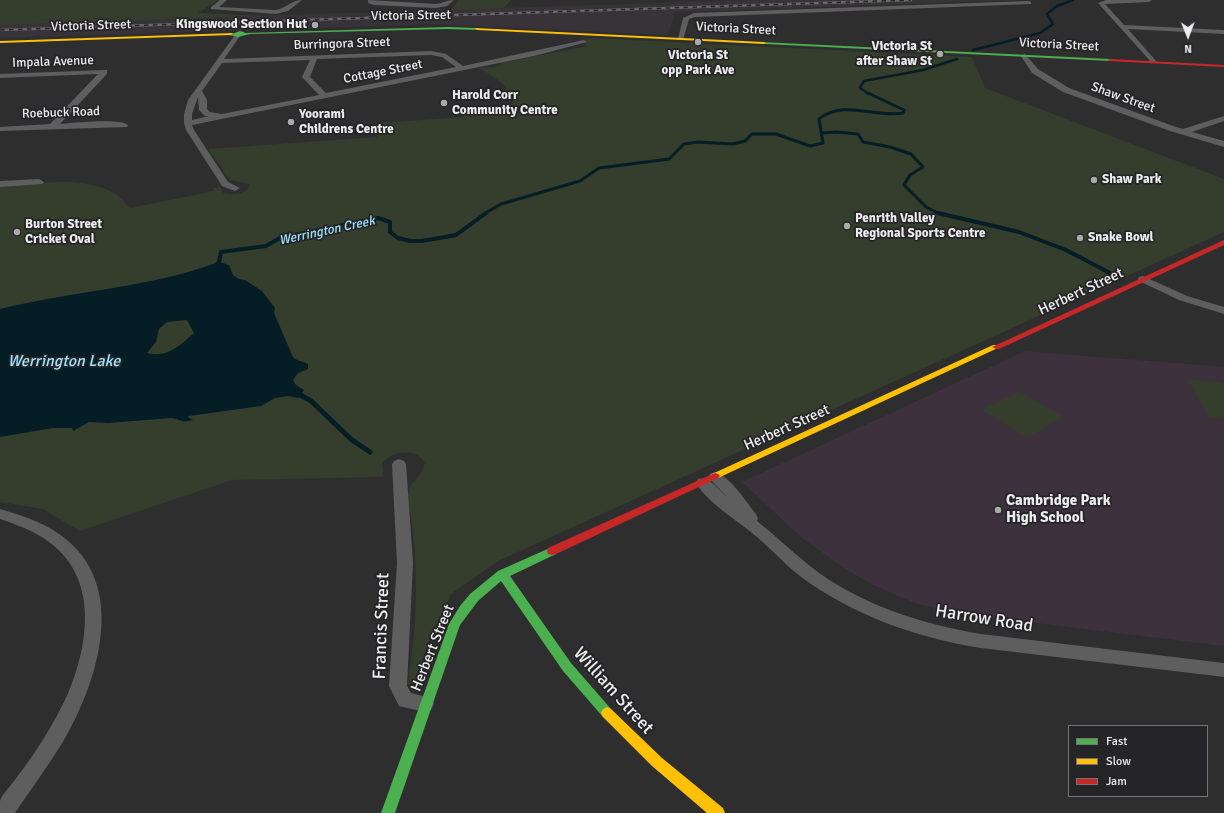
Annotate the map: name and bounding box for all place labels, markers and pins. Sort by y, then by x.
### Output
place label: Kingswood Section Hut [176,17,307,33]
marker: Kingswood Section Hut [310,20,320,30]
marker: Victoria St opp Park Ave [693,37,703,47]
place label: Victoria St after Shaw St [856,39,932,70]
place label: Victoria St opp Park Ave [661,48,735,79]
marker: Victoria St after Shaw St [935,49,945,59]
place label: Harold Corr Community Centre [452,88,558,119]
marker: Harold Corr Community Centre [439,98,449,108]
place label: Yoorami Childrens Centre [299,107,394,138]
marker: Yoorami Childrens Centre [286,117,296,127]
place label: Shaw Park [1102,172,1162,188]
marker: Shaw Park [1089,175,1099,185]
place label: Penrith Valley Regional Sports Centre [855,211,985,242]
place label: Burton Street Cricket Oval [25,217,102,248]
marker: Penrith Valley Regional Sports Centre [842,221,852,231]
marker: Burton Street Cricket Oval [12,227,22,237]
place label: Snake Bowl [1088,230,1154,246]
marker: Snake Bowl [1075,233,1085,243]
place label: Cambridge Park High School [1006,492,1111,527]
marker: Cambridge Park High School [993,505,1003,515]

